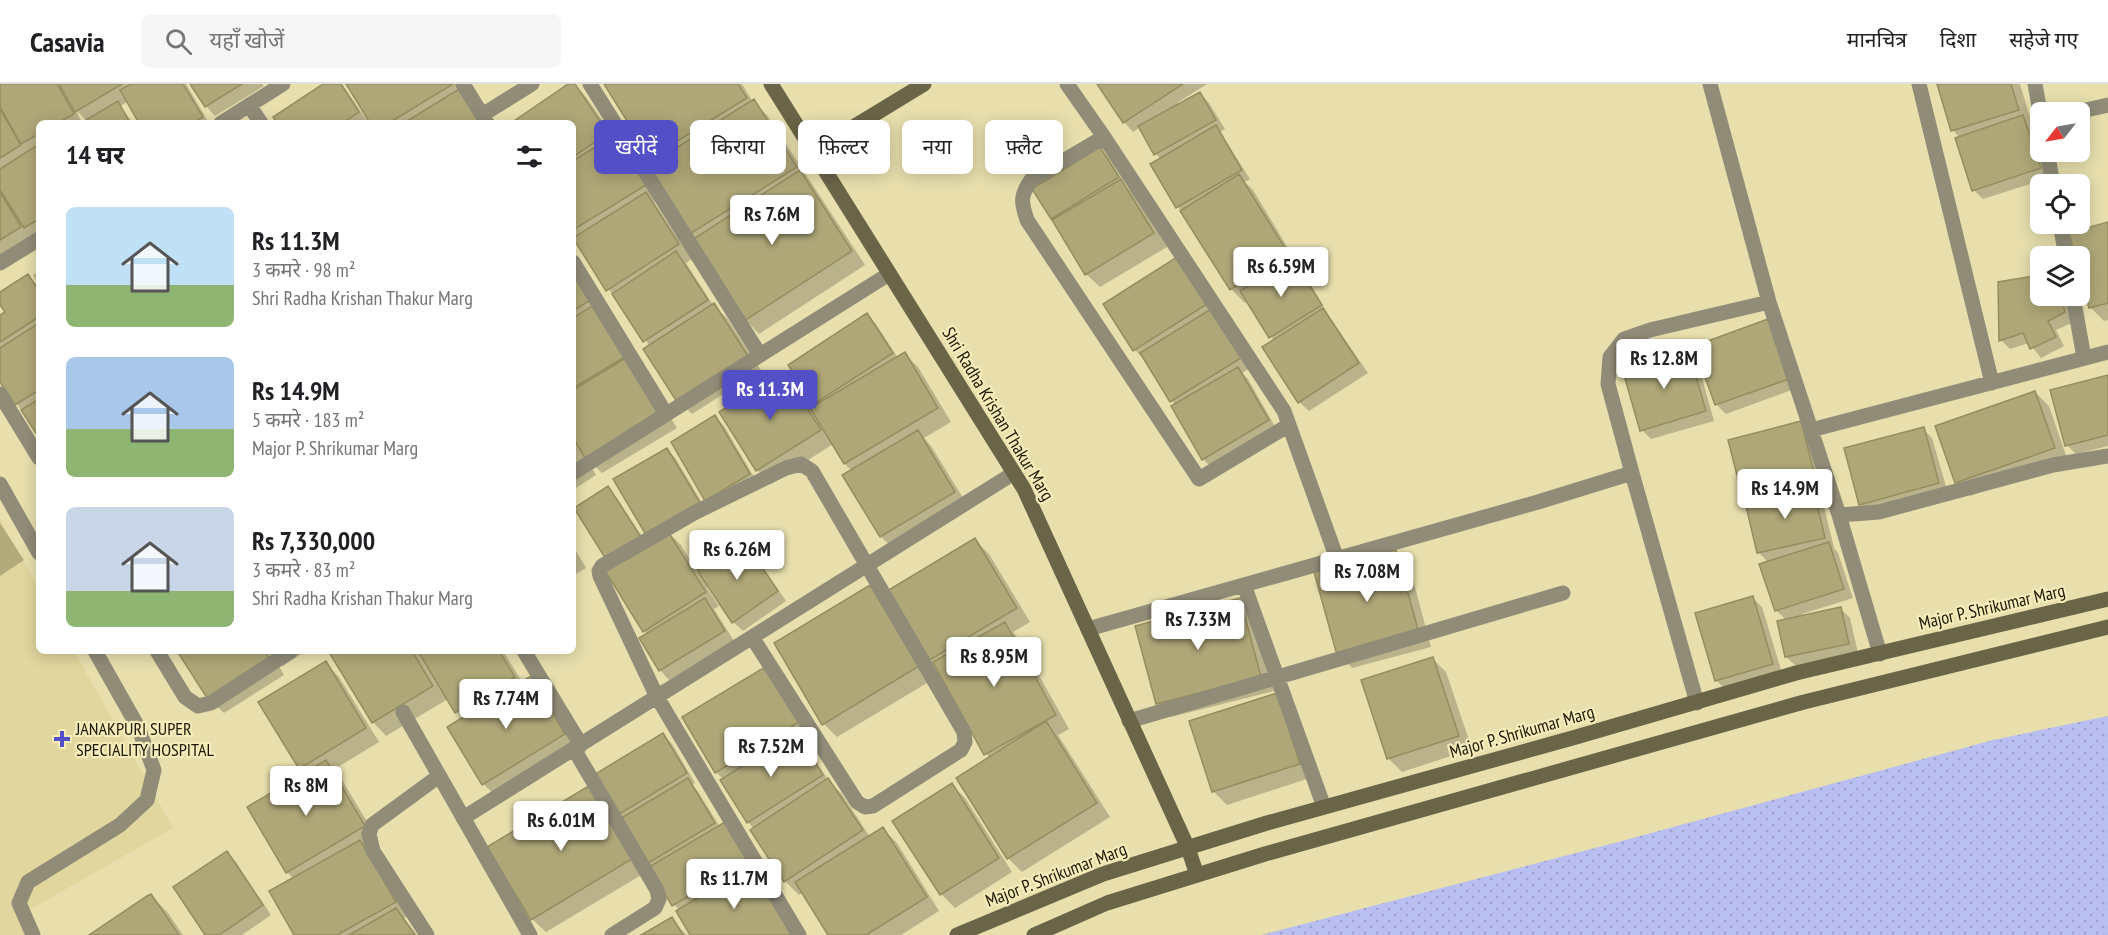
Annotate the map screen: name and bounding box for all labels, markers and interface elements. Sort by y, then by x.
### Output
search box [141,14,561,68]
text: Casavia [30,23,105,60]
icon: search [162,25,195,58]
text: यहाँ खोजें [210,26,284,54]
text: मानचित्र [1847,26,1907,53]
text: दिशा [1940,26,1976,53]
text: सहेजे गए [2009,26,2078,53]
north arrow [2030,102,2090,162]
map controls [2030,102,2090,306]
chip: खरीदें [594,120,678,174]
chip: किराया [690,120,786,174]
chip: फ़िल्टर [798,120,890,174]
chip: नया [902,120,973,174]
chip: फ़्लैट [985,120,1063,174]
text: 14 घर [66,138,125,171]
icon: filters [513,140,546,173]
button: locate [2030,174,2090,234]
pin: Rs 7.6M [717,195,827,246]
text: Rs 7.6M [744,201,800,227]
text: Rs 11.3M [252,224,340,257]
icon: home [114,231,186,303]
button: layers [2030,246,2090,306]
pin: Rs 6.59M [1219,247,1343,298]
text: Rs 6.59M [1247,253,1315,279]
text: 3 कमरे · 98 m² [252,257,355,283]
text: Shri Radha Krishan Thakur Marg [252,285,473,311]
street label: Shri Radha Krishan Thakur Marg [937,323,1059,505]
pin: Rs 12.8M [1602,339,1726,390]
text: Rs 12.8M [1630,345,1698,371]
pin: Rs 11.3M [708,370,832,421]
text: Rs 14.9M [252,374,340,407]
text: Rs 11.3M [736,376,804,402]
icon: home [114,381,186,453]
text: 5 कमरे · 183 m² [252,407,364,433]
text: Major P. Shrikumar Marg [252,435,418,461]
pin: Rs 14.9M [1723,469,1847,520]
text: Rs 14.9M [1751,475,1819,501]
text: Rs 7,330,000 [252,524,375,557]
pin: Rs 6.26M [675,530,799,581]
icon: home [114,531,186,603]
text: Rs 6.26M [703,536,771,562]
pin: Rs 7.08M [1305,552,1429,603]
text: 3 कमरे · 83 m² [252,557,355,583]
text: Rs 7.08M [1334,558,1400,584]
street label: Major P. Shrikumar Marg [1917,579,2067,635]
text: Shri Radha Krishan Thakur Marg [252,585,473,611]
pin: Rs 7.33M [1136,600,1260,651]
text: Rs 7.33M [1165,606,1231,632]
pin: Rs 8.95M [932,637,1056,688]
text: Rs 8.95M [960,643,1028,669]
pin: Rs 7.74M [444,679,568,730]
text: Rs 7.74M [473,685,539,711]
street label: Major P. Shrikumar Marg [1447,700,1597,763]
place label: JANAKPURI SUPER SPECIALITY HOSPITAL [75,717,215,761]
pin: Rs 7.52M [709,727,833,778]
marker: JANAKPURI SUPER SPECIALITY HOSPITAL [53,730,71,748]
text: Rs 7.52M [738,733,804,759]
pin: Rs 8M [264,766,348,817]
text: Rs 8M [284,772,328,798]
pin: Rs 6.01M [499,801,623,852]
text: Rs 6.01M [527,807,595,833]
street label: Major P. Shrikumar Marg [982,837,1130,912]
pin: Rs 11.7M [672,859,796,910]
text: Rs 11.7M [700,865,768,891]

